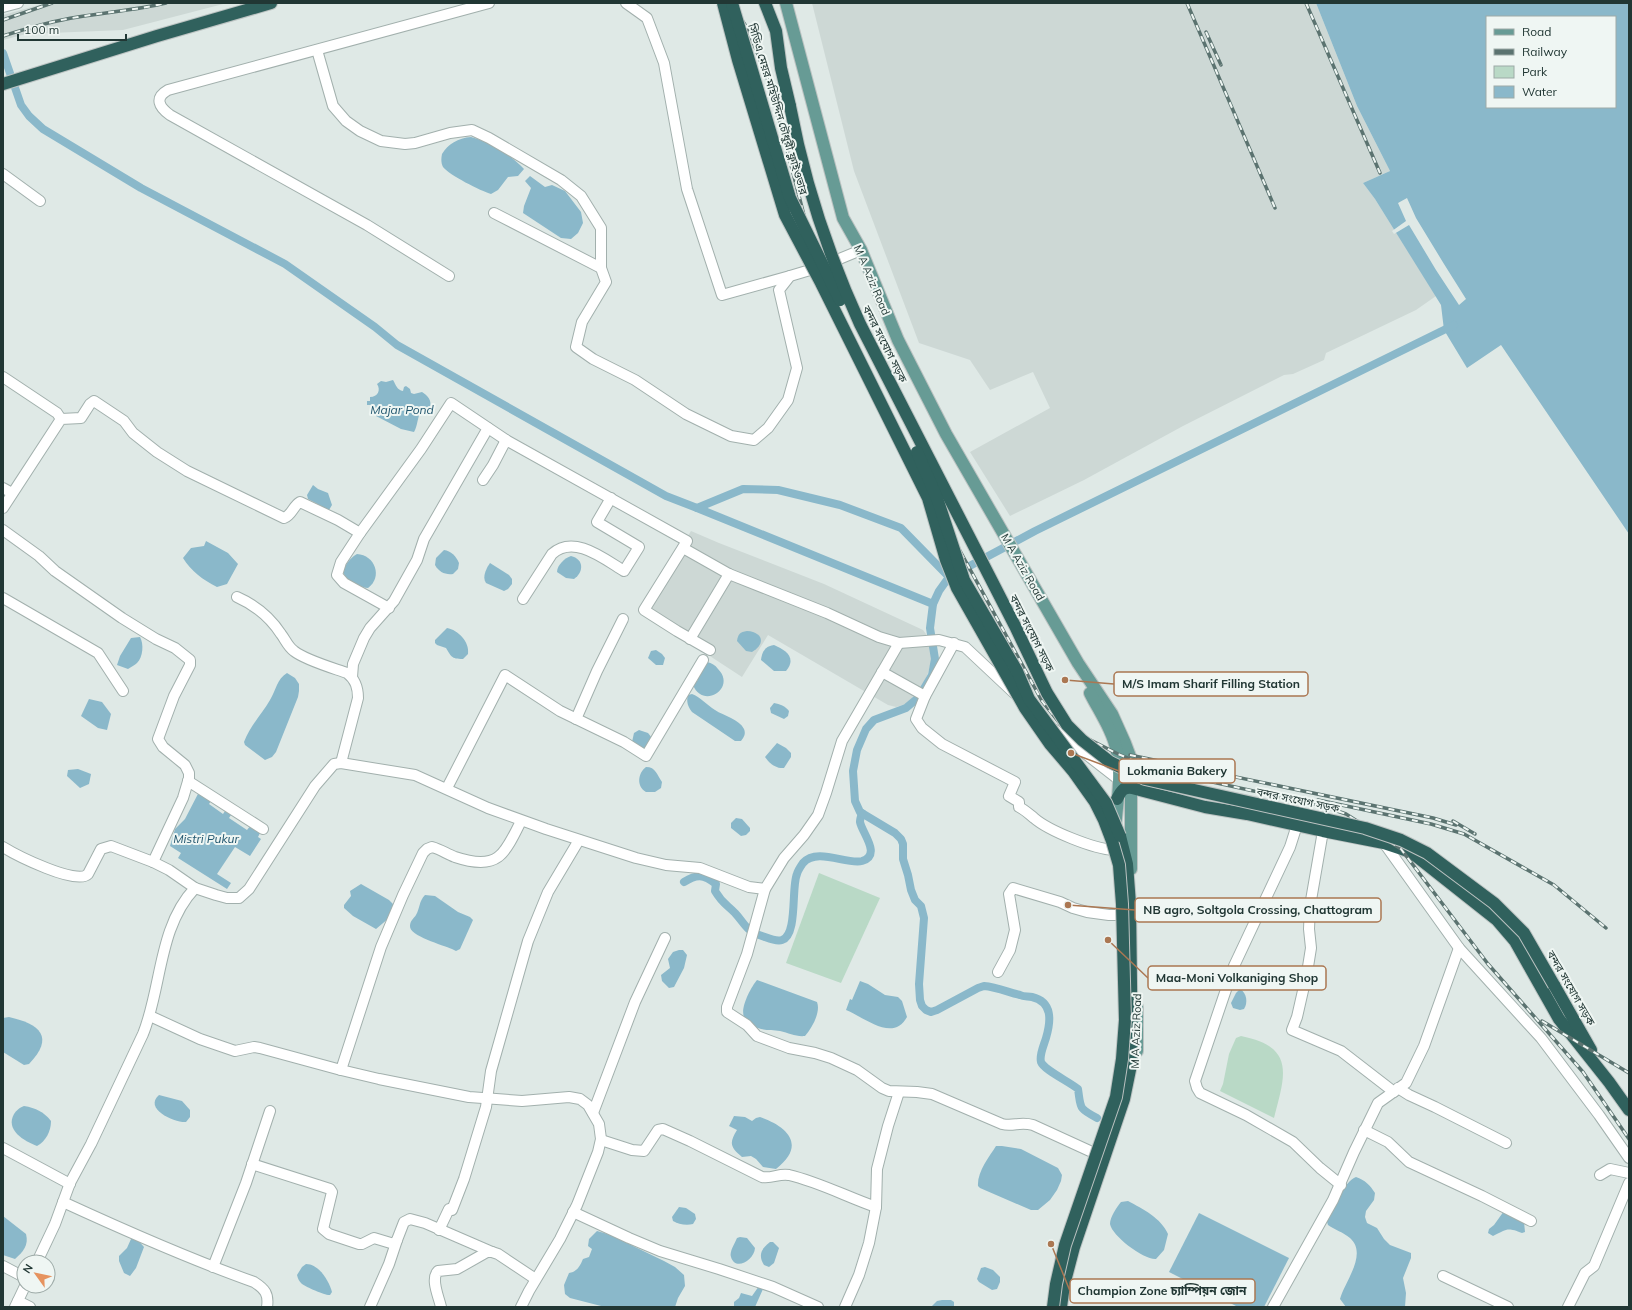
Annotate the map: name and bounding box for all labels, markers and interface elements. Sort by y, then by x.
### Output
scale bar [18,16,126,42]
legend [1486,16,1616,108]
street label: সিডিএ মেয়র মহিউদ্দিন চৌধুরী ফ্লাইওভার [745,21,811,197]
text: 100 m [24,22,59,37]
text: Road [1522,24,1551,39]
text: Railway [1522,44,1568,59]
text: Park [1522,64,1548,79]
text: Water [1522,84,1558,99]
street label: M A Aziz Road [851,243,893,317]
street label: বন্দর সংযোগ সড়ক [859,302,910,385]
water label: Majar Pond [370,402,435,417]
street label: M A Aziz Road [998,531,1048,603]
street label: বন্দর সংযোগ সড়ক [1006,591,1057,674]
callout: M/S Imam Sharif Filling Station [1114,672,1308,696]
text: M/S Imam Sharif Filling Station [1122,676,1300,691]
callout: Lokmania Bakery [1119,759,1235,783]
text: Lokmania Bakery [1127,763,1228,778]
street label: বন্দর সংযোগ সড়ক [1254,784,1341,816]
water label: Mistri Pukur [173,831,239,846]
callout: NB agro, Soltgola Crossing, Chattogram [1135,898,1381,922]
text: NB agro, Soltgola Crossing, Chattogram [1143,902,1373,917]
street label: বন্দর সংযোগ সড়ক [1543,947,1598,1028]
callout: Maa-Moni Volkaniging Shop [1148,966,1326,990]
text: Maa-Moni Volkaniging Shop [1156,970,1318,985]
street label: M A Aziz Road [1128,993,1144,1069]
north arrow [16,1254,56,1294]
text: N [19,1261,36,1276]
callout: Champion Zone চ্যাম্পিয়ন জোন [1070,1279,1255,1303]
text: Champion Zone চ্যাম্পিয়ন জোন [1078,1283,1247,1298]

